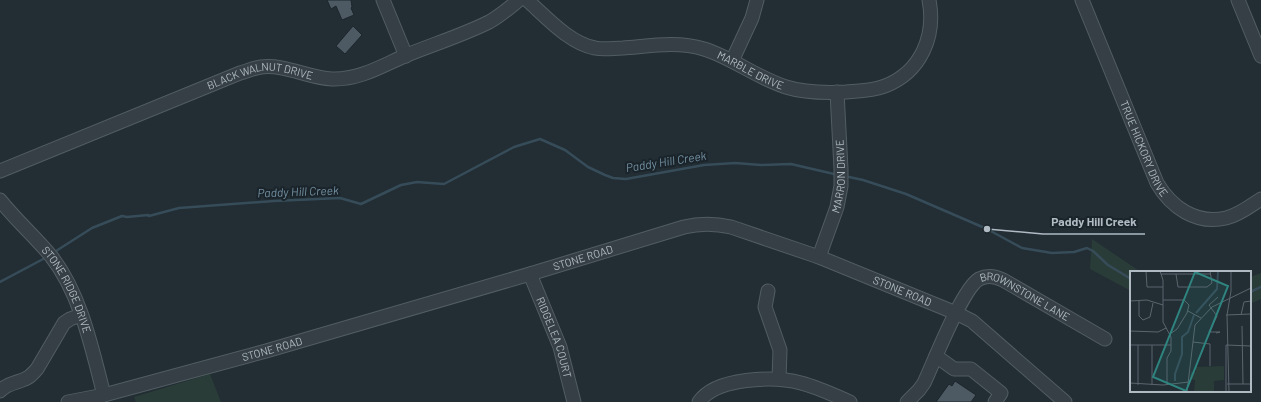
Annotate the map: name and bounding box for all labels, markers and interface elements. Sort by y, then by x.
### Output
street label: MARBLE DRIVE [715,48,786,92]
street label: BLACK WALNUT DRIVE [205,59,315,92]
street label: TRUE HICKORY DRIVE [1118,98,1171,199]
street label: MARRON DRIVE [828,139,847,215]
water label: Paddy Hill Creek [625,148,707,174]
water label: Paddy Hill Creek [257,183,339,199]
callout: Paddy Hill Creek [1043,210,1145,234]
text: Paddy Hill Creek [1051,214,1137,228]
street label: STONE ROAD [551,242,615,273]
street label: STONE RIDGE DRIVE [39,243,94,335]
street label: BROWNSTONE LANE [978,269,1072,323]
inset map [1130,271,1251,392]
street label: STONE ROAD [871,273,934,308]
street label: RIDGELEA COURT [534,295,575,379]
street label: STONE ROAD [240,334,304,363]

